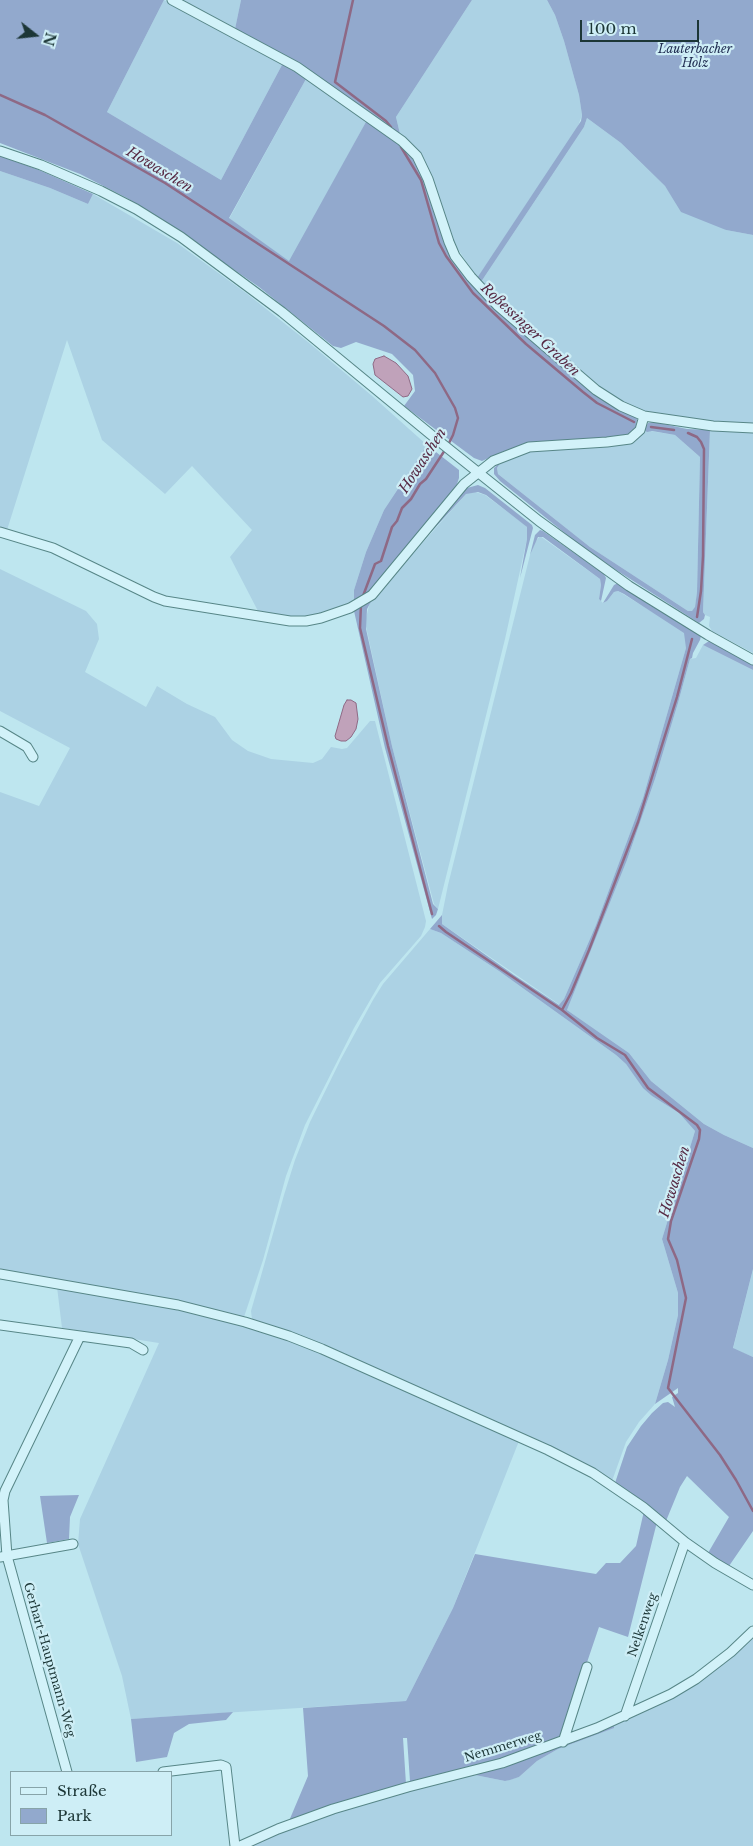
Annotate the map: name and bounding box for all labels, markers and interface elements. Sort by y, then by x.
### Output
north arrow [10,10,60,60]
scale bar [583,10,702,42]
text: 100 m [588,19,637,38]
text: N [39,30,60,48]
park label: Lauterbacher Holz [658,43,732,71]
water label: Howaschen [123,144,195,196]
water label: Roßessinger Graben [477,280,583,380]
water label: Howaschen [396,425,450,497]
water label: Howaschen [656,1144,694,1220]
street label: Gerhart-Hauptmann-Weg [20,1581,78,1739]
street label: Nelkenweg [625,1591,661,1659]
street label: Nemmerweg [463,1728,543,1766]
legend [10,1771,172,1836]
text: Straße [57,1781,107,1800]
text: Park [57,1806,92,1825]

